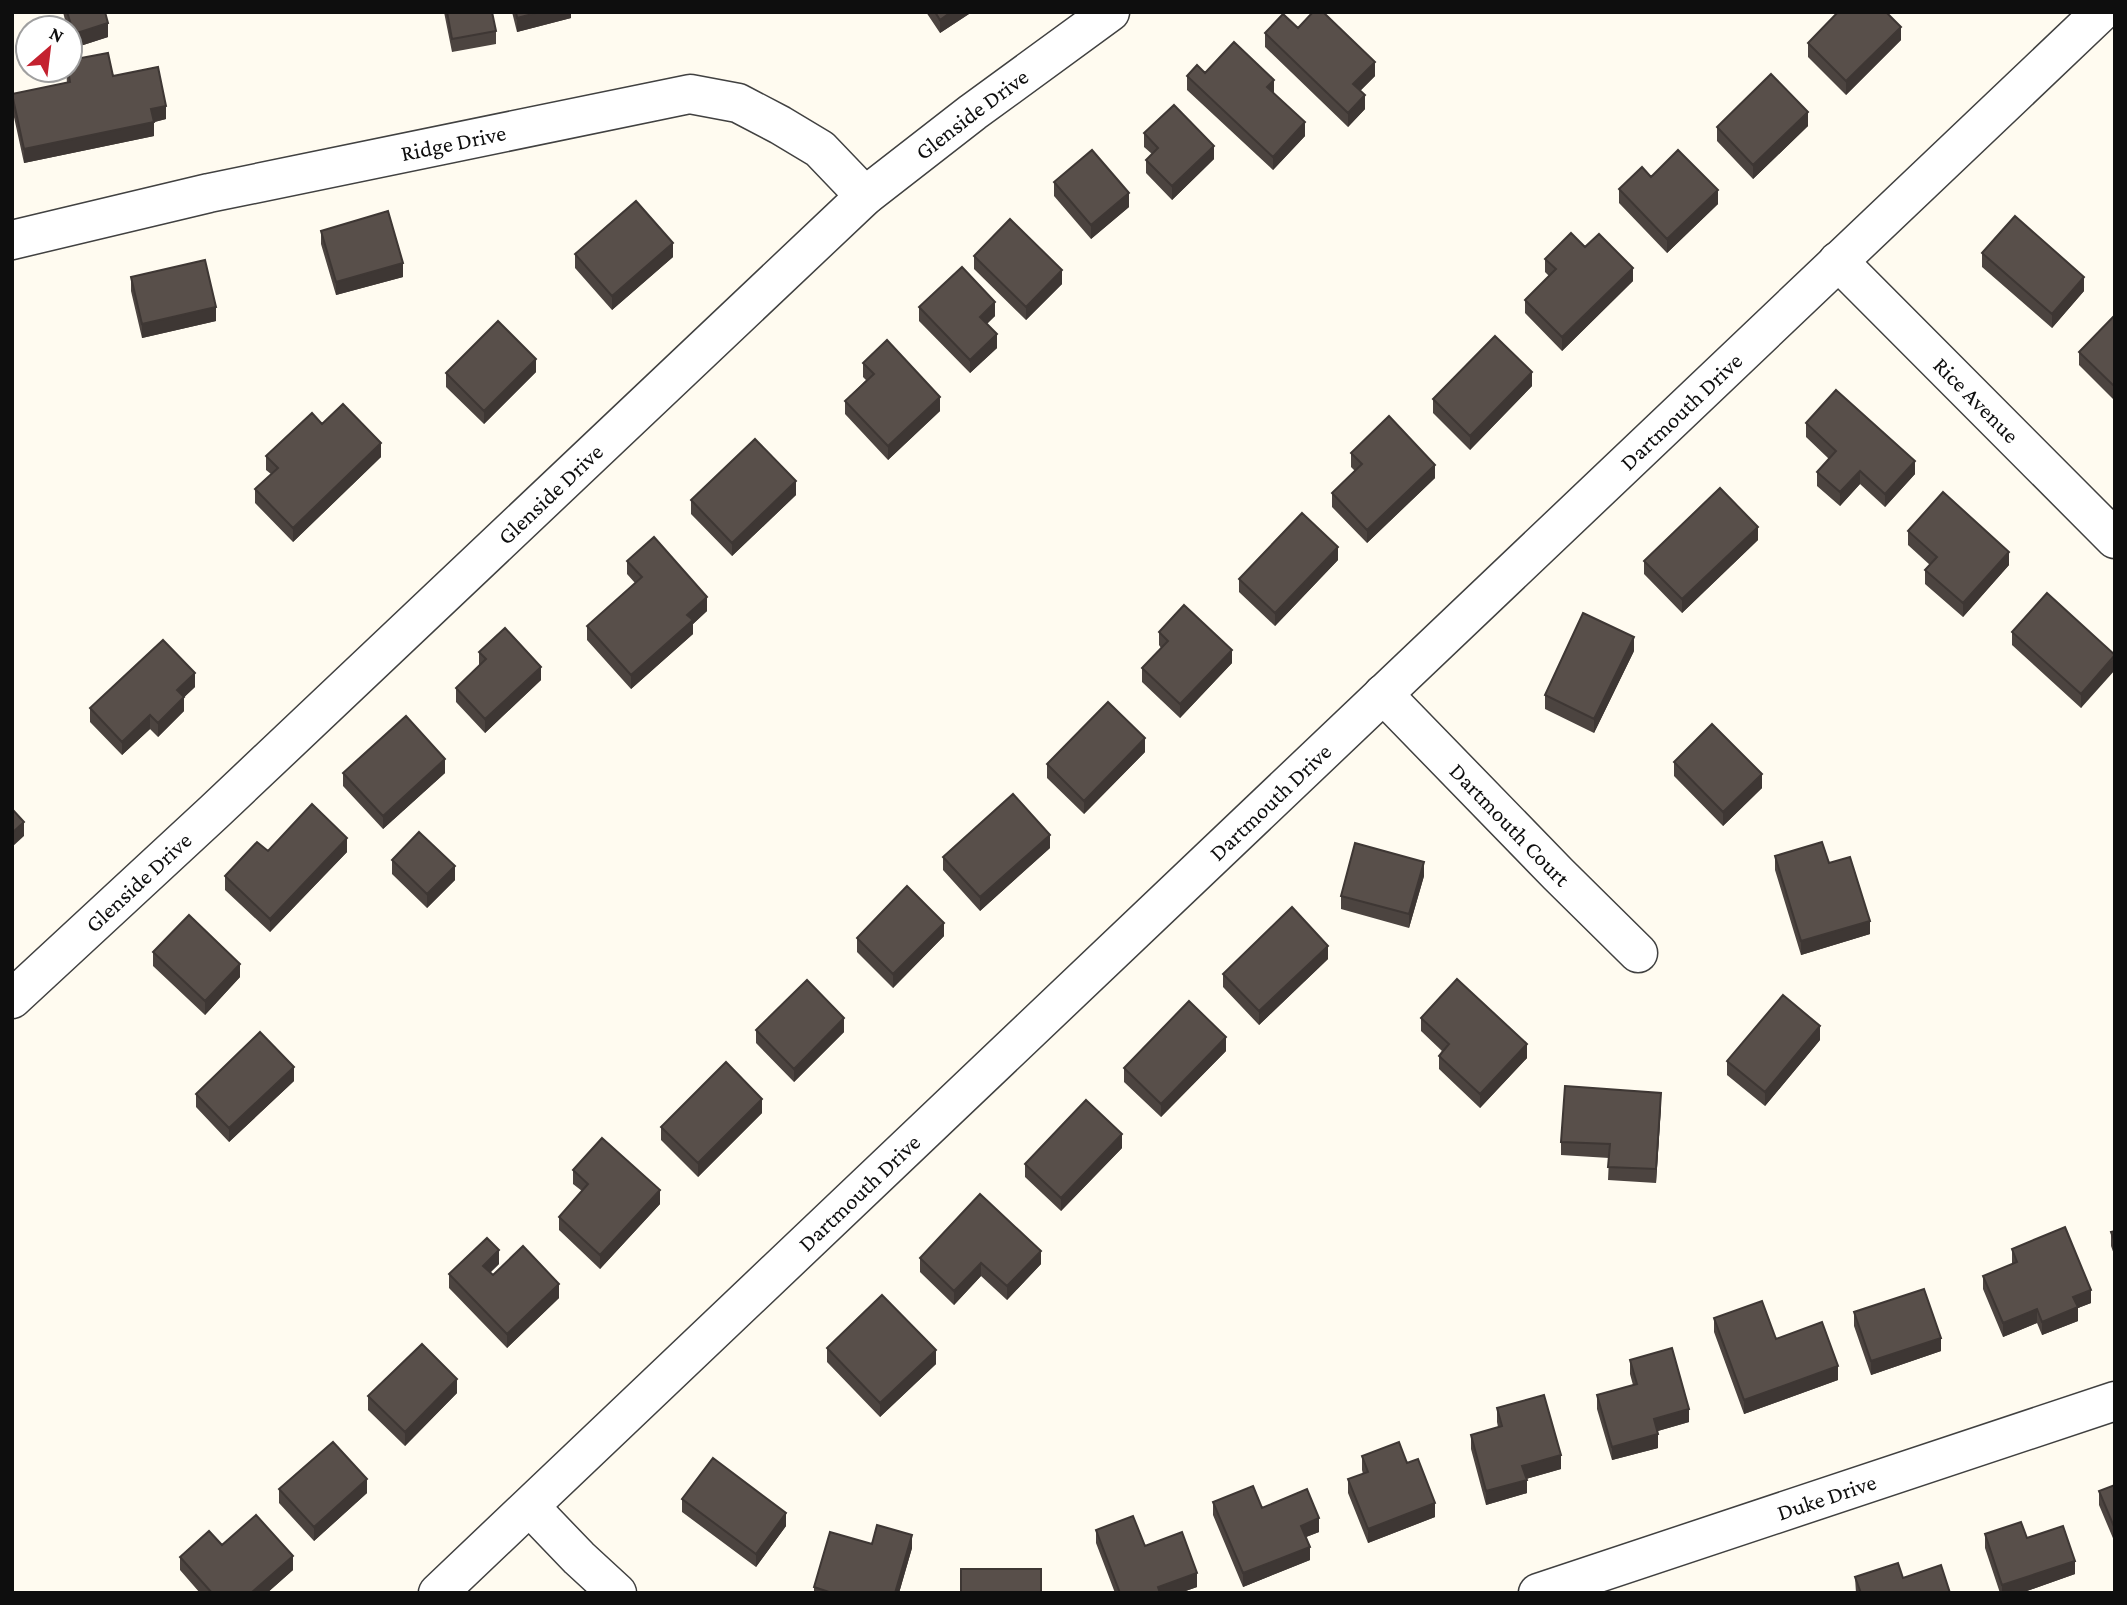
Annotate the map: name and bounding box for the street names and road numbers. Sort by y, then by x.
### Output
street label: Glenside Drive [910,63,1033,165]
street label: Ridge Drive [399,119,508,166]
street label: Dartmouth Drive [1615,347,1747,475]
street label: Rice Avenue [1928,352,2025,448]
street label: Glenside Drive [492,438,608,550]
street label: Dartmouth Drive [1204,738,1336,866]
street label: Dartmouth Court [1444,758,1576,892]
street label: Glenside Drive [80,827,196,937]
street label: Dartmouth Drive [793,1129,925,1257]
street label: Duke Drive [1774,1468,1879,1526]

